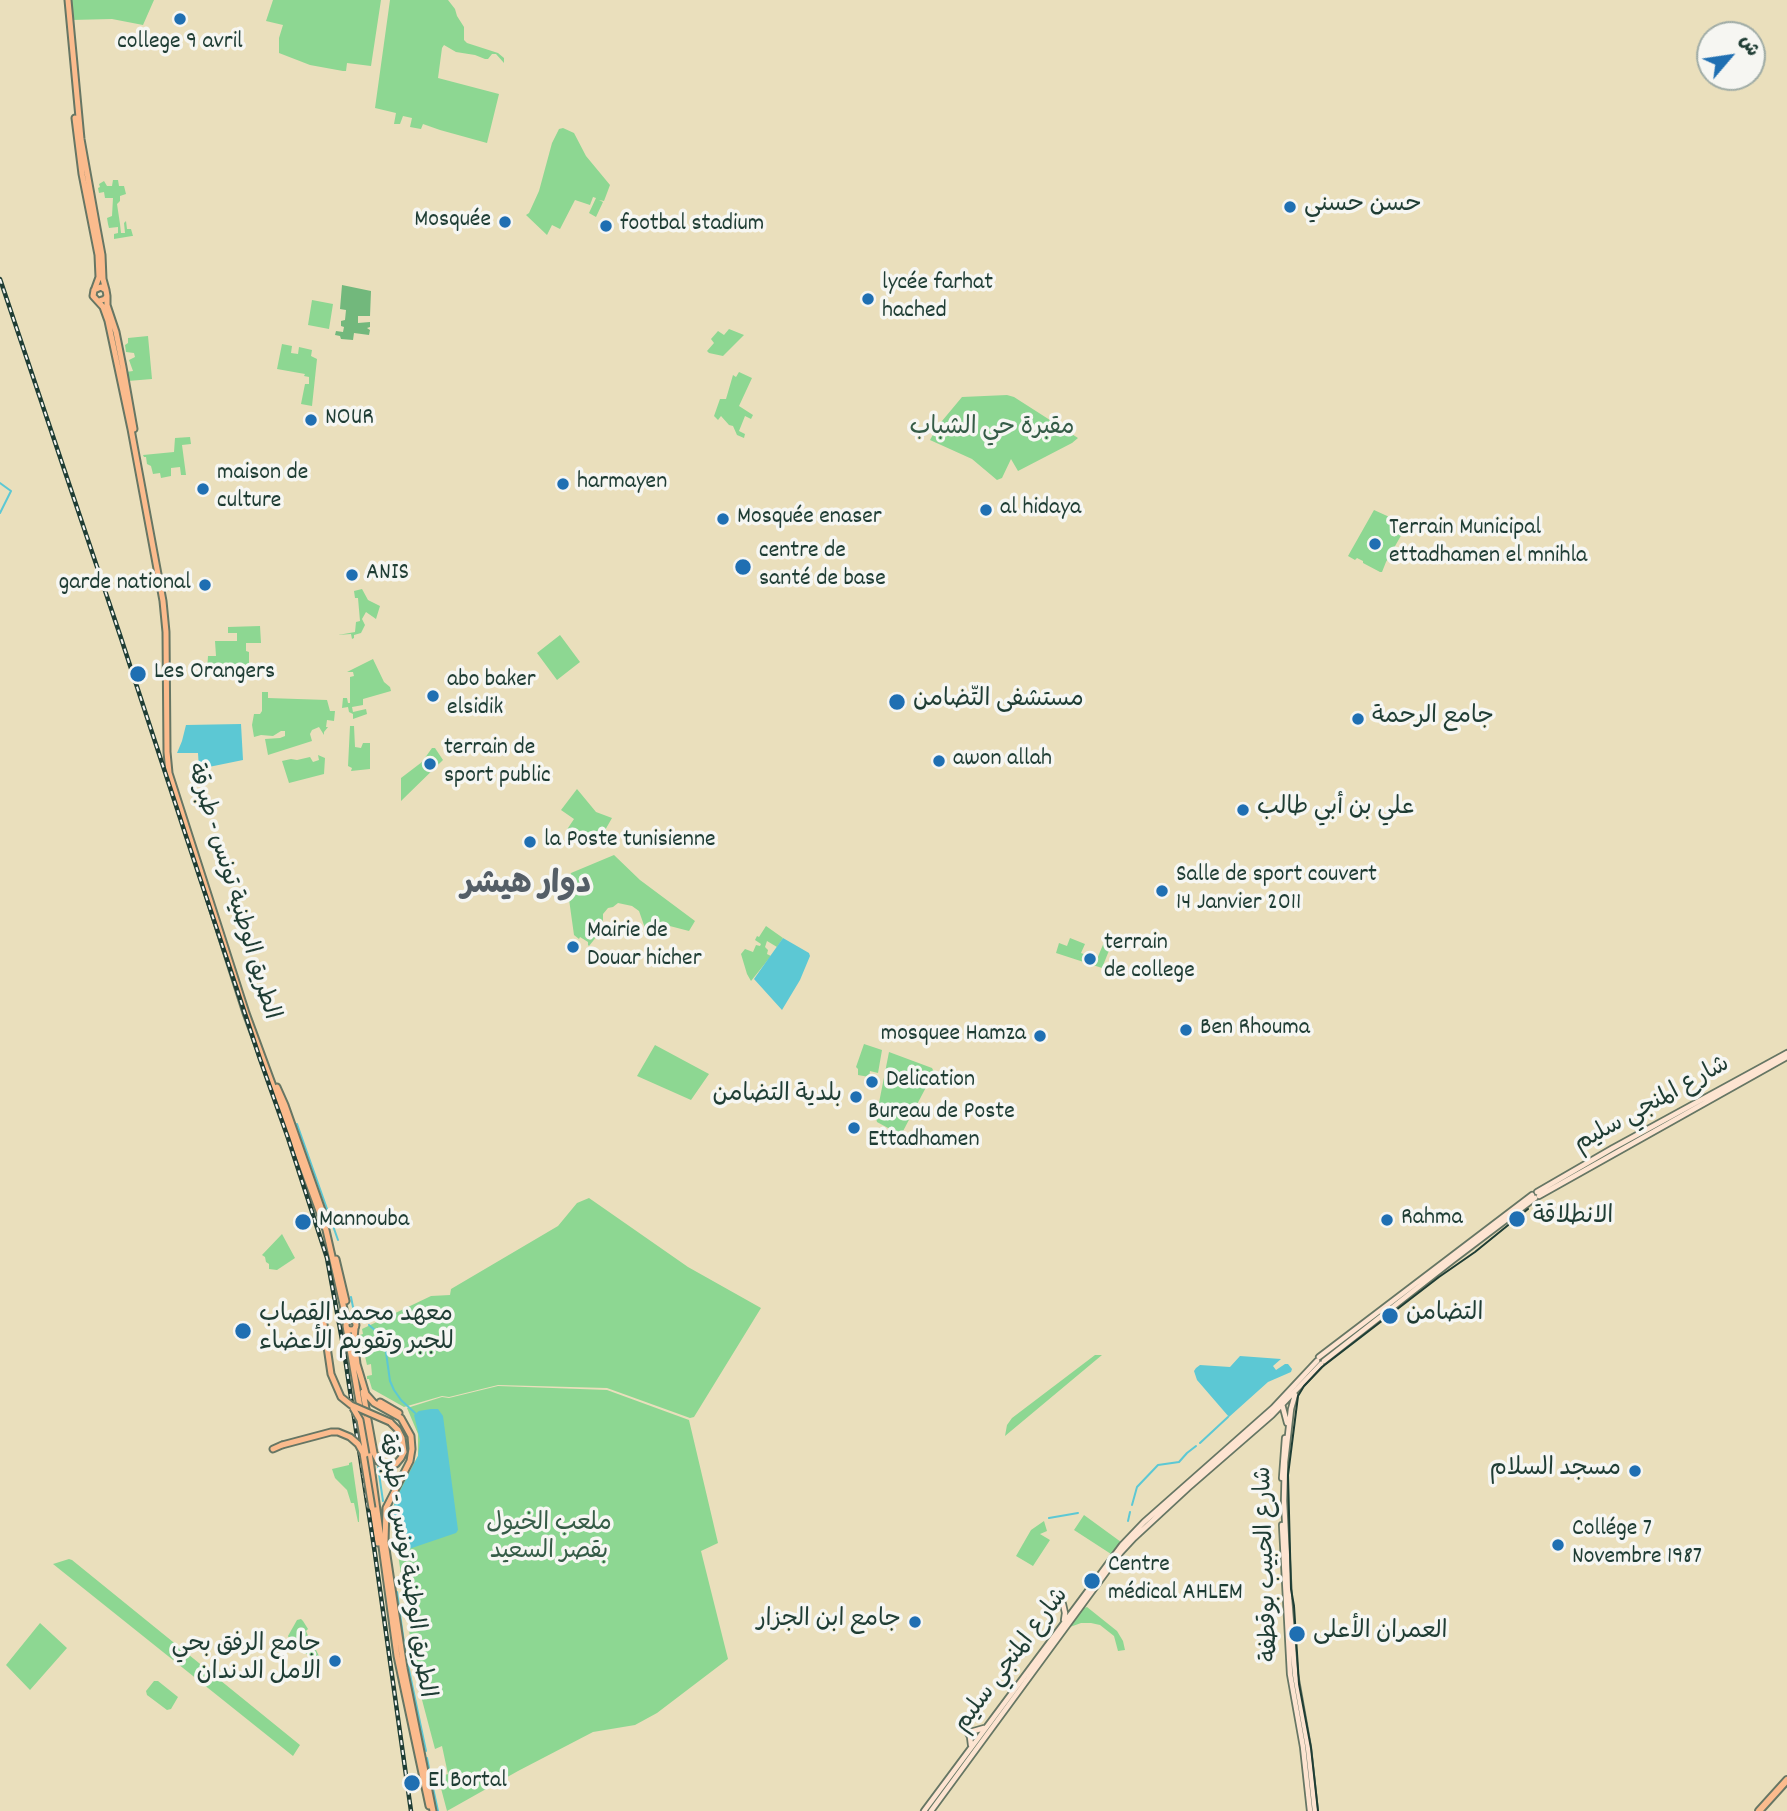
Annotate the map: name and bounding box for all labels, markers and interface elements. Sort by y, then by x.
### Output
marker: college 9 avril [172,11,188,27]
north arrow [1696,21,1766,91]
place label: college 9 avril [117,30,243,58]
text: ش [1731,31,1765,62]
place label: حسن حسني [1304,193,1422,221]
marker: حسن حسني [1282,199,1298,215]
place label: Mosquée [414,208,491,236]
place label: footbal stadium [620,212,764,240]
marker: Mosquée [497,214,513,230]
marker: footbal stadium [598,218,614,234]
place label: lycée farhat hached [882,271,993,327]
marker: lycée farhat hached [860,291,876,307]
place label: NOUR [325,406,374,434]
marker: NOUR [303,412,319,428]
park label: مقبرة حي الشباب [909,416,1075,444]
place label: maison de culture [217,461,308,517]
place label: harmayen [577,470,667,498]
marker: harmayen [555,476,571,492]
marker: maison de culture [195,481,211,497]
place label: al hidaya [1000,496,1081,524]
marker: al hidaya [978,502,994,518]
place label: Mosquée enaser [737,505,882,533]
marker: Mosquée enaser [715,511,731,527]
place label: Terrain Municipal ettadhamen el mnihla [1389,516,1587,572]
marker: Terrain Municipal ettadhamen el mnihla [1367,536,1383,552]
place label: centre de santé de base [759,539,886,595]
marker: centre de santé de base [733,557,753,577]
place label: ANIS [366,561,409,589]
marker: ANIS [344,567,360,583]
place label: garde national [59,571,191,599]
marker: garde national [197,577,213,593]
place label: Les Orangers [154,660,275,688]
marker: Les Orangers [128,664,148,684]
place label: abo baker elsidik [447,668,536,724]
marker: abo baker elsidik [425,688,441,704]
place label: مستشفى التّضامن [913,688,1084,716]
marker: مستشفى التّضامن [887,692,907,712]
place label: جامع الرحمة [1372,705,1494,733]
marker: جامع الرحمة [1350,711,1366,727]
place label: terrain de sport public [444,736,551,792]
place label: awon allah [953,747,1052,775]
marker: awon allah [931,753,947,769]
marker: terrain de sport public [422,756,438,772]
street label: الطريق الوطنية تونس - طبرقة [178,760,284,1024]
place label: علي بن أبي طالب [1257,796,1414,824]
marker: علي بن أبي طالب [1235,802,1251,818]
place label: la Poste tunisienne [544,828,716,856]
marker: la Poste tunisienne [522,834,538,850]
place label: Salle de sport couvert 14 Janvier 2011 [1176,863,1377,919]
district label: دوار هيشر [461,869,591,907]
marker: Salle de sport couvert 14 Janvier 2011 [1154,883,1170,899]
place label: Mairie de Douar hicher [587,919,702,975]
place label: terrain de college [1104,931,1195,987]
marker: Mairie de Douar hicher [565,939,581,955]
marker: terrain de college [1082,951,1098,967]
place label: Ben Rhouma [1200,1016,1310,1044]
place label: mosquee Hamza [881,1022,1026,1050]
marker: Ben Rhouma [1178,1022,1194,1038]
marker: mosquee Hamza [1032,1028,1048,1044]
street label: شارع المنجي سليم [1570,1051,1736,1161]
place label: Delication [886,1068,975,1096]
marker: Delication [864,1074,880,1090]
place label: بلدية التضامن [713,1083,842,1111]
marker: بلدية التضامن [848,1089,864,1105]
place label: Bureau de Poste Ettadhamen [868,1100,1015,1156]
marker: Bureau de Poste Ettadhamen [846,1120,862,1136]
place label: الانطلاقة [1533,1205,1613,1233]
place label: Rahma [1401,1206,1463,1234]
place label: Mannouba [319,1208,409,1236]
marker: الانطلاقة [1507,1209,1527,1229]
marker: Mannouba [293,1212,313,1232]
marker: Rahma [1379,1212,1395,1228]
place label: التضامن [1406,1302,1483,1330]
place label: معهد محمد القصاب للجبر وتقويم الأعضاء [259,1303,454,1359]
marker: التضامن [1380,1306,1400,1326]
marker: معهد محمد القصاب للجبر وتقويم الأعضاء [233,1321,253,1341]
street label: الطريق الوطنية تونس - طبرقة [369,1432,439,1700]
place label: مسجد السلام [1490,1457,1621,1485]
marker: مسجد السلام [1627,1463,1643,1479]
street label: شارع الحبيب بوقطفة [1251,1466,1287,1662]
park label: ملعب الخيول بقصر السعيد [486,1512,612,1568]
place label: Collége 7 Novembre 1987 [1572,1517,1702,1573]
marker: Collége 7 Novembre 1987 [1550,1537,1566,1553]
place label: Centre médical AHLEM [1108,1553,1243,1609]
marker: Centre médical AHLEM [1082,1571,1102,1591]
street label: شارع المنجي سليم [949,1583,1077,1739]
place label: جامع ابن الجزار [757,1608,901,1636]
marker: جامع ابن الجزار [907,1614,923,1630]
place label: العمران الأعلى [1313,1620,1447,1648]
marker: العمران الأعلى [1287,1624,1307,1644]
place label: جامع الرفق بحي الامل الدندان [172,1633,321,1689]
marker: جامع الرفق بحي الامل الدندان [327,1653,343,1669]
place label: El Bortal [428,1769,507,1797]
marker: El Bortal [402,1773,422,1793]

